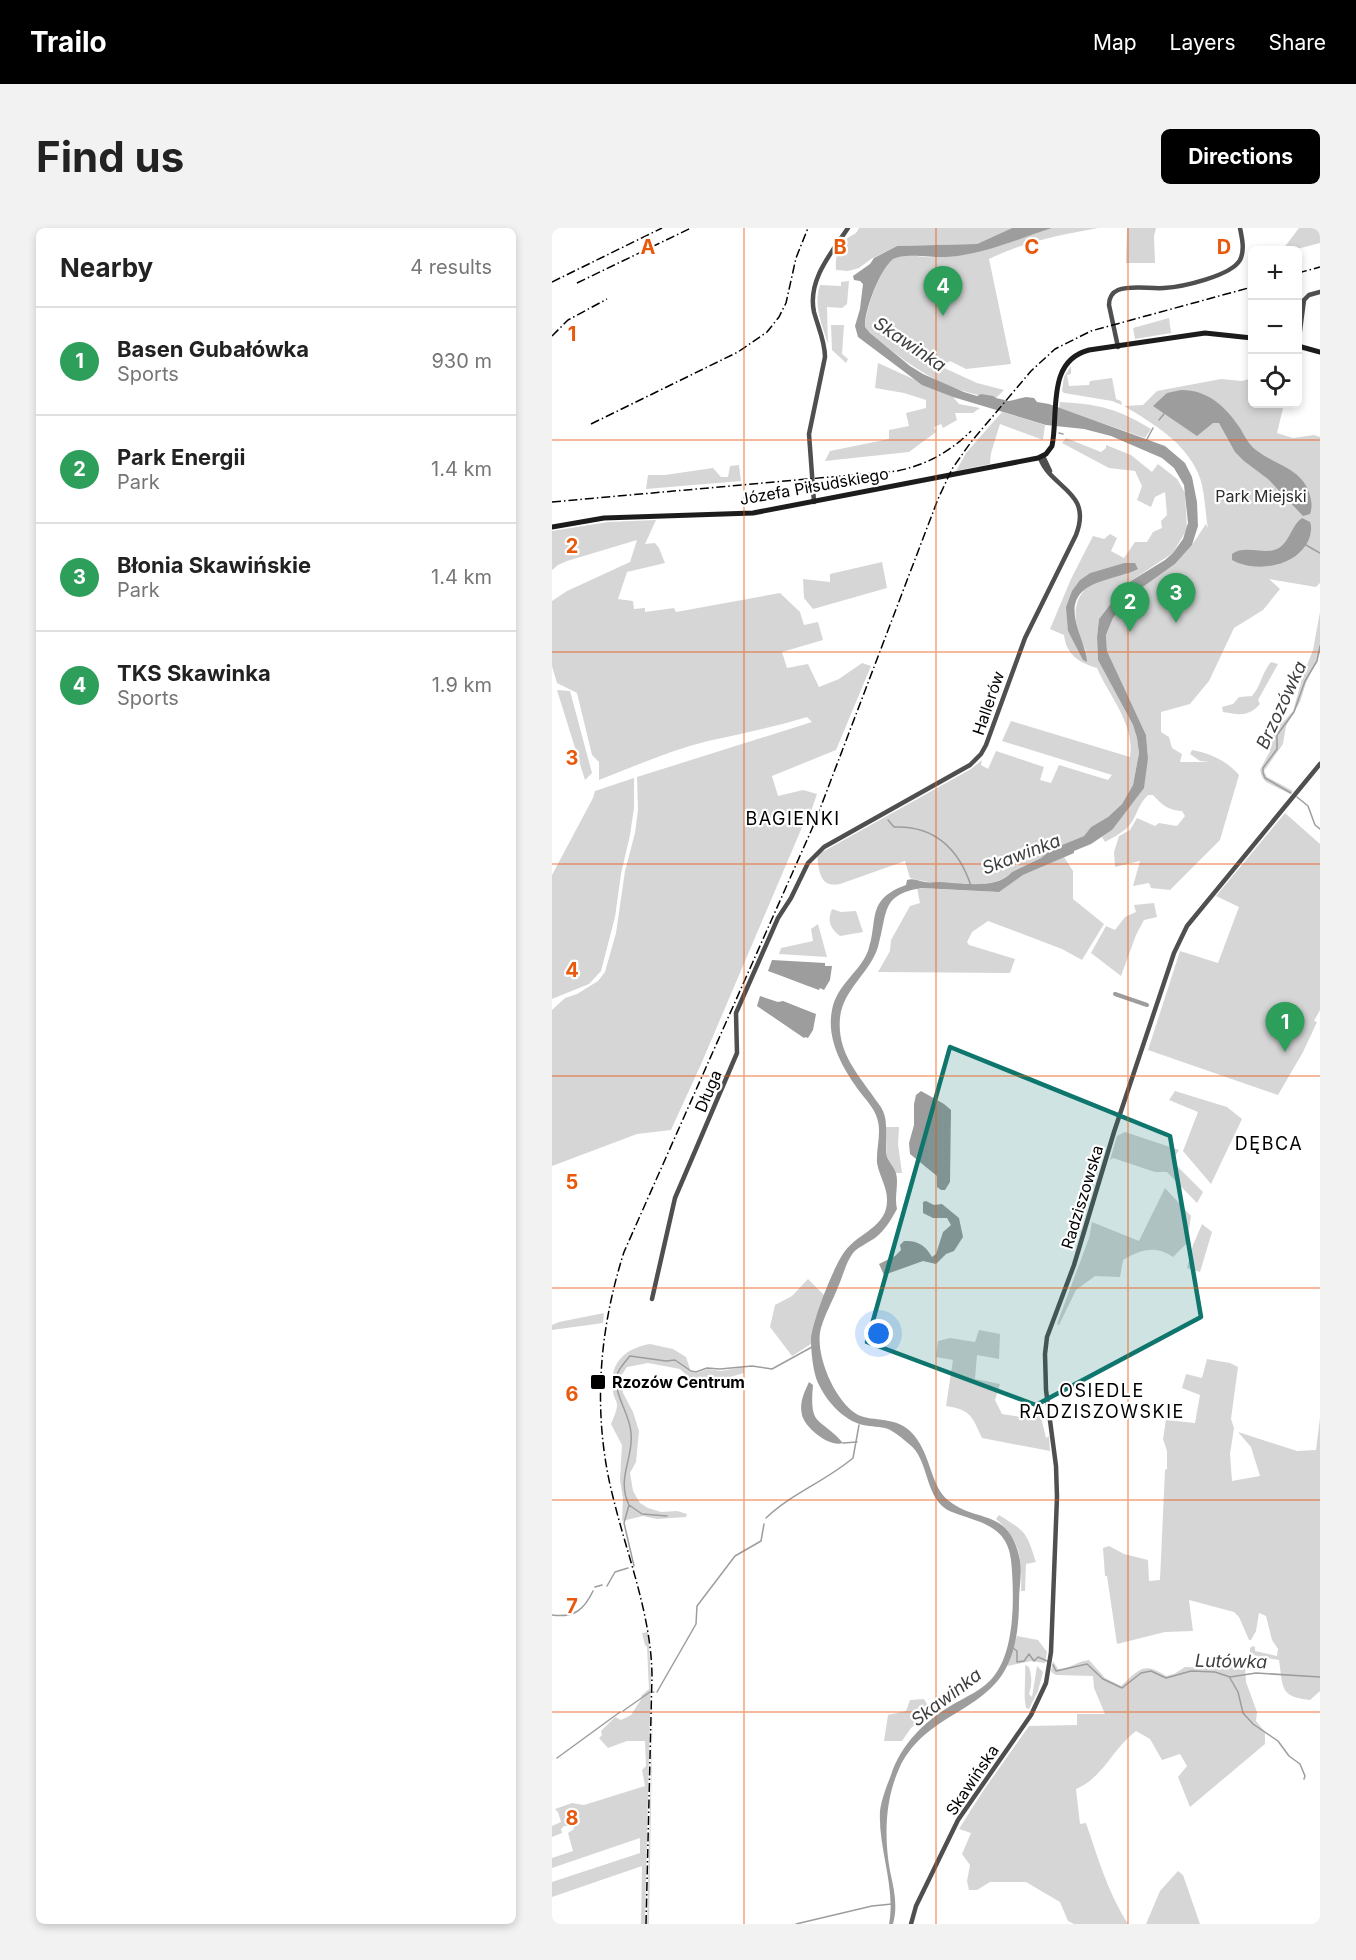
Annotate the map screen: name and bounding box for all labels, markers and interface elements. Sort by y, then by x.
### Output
text: Trailo [30,25,107,59]
text: Map [1093,30,1137,55]
text: Layers [1170,30,1236,55]
text: Share [1269,30,1326,55]
button: Directions [1161,129,1320,184]
text: Find us [36,131,184,182]
text: A [641,235,656,259]
text: B [833,235,847,259]
text: C [1025,235,1039,259]
text: D [1217,235,1231,259]
map controls [1248,246,1302,408]
button: + [1248,246,1302,300]
text: Nearby [60,252,153,283]
text: 4 results [410,255,492,279]
pin: 4 [924,266,962,316]
button: − [1248,300,1302,354]
water label: Skawinka [870,312,950,376]
text: 1 [568,322,576,346]
text: Basen Gubałówka [117,336,309,362]
text: 1 [75,349,84,373]
text: 930 m [431,349,492,373]
button: locate [1248,354,1302,408]
text: Sports [117,362,179,386]
text: Park Energii [117,444,245,470]
text: 2 [73,457,86,481]
text: 1.4 km [431,457,492,481]
street label: Józefa Piłsudskiego [738,463,890,509]
text: Park [117,470,160,494]
park label: Park Miejski [1215,486,1307,506]
text: 2 [566,534,578,558]
text: Błonia Skawińskie [117,552,311,578]
text: 3 [73,565,86,589]
text: 1.4 km [431,565,492,589]
pin: 3 [1156,574,1196,623]
text: Park [117,578,160,602]
pin: 2 [1110,582,1150,632]
water label: Brzozówka [1252,658,1310,752]
text: TKS Skawinka [117,660,271,686]
street label: Hallerów [968,668,1008,738]
text: 4 [73,673,86,697]
text: 1.9 km [432,673,492,697]
text: Sports [117,686,179,710]
text: 3 [566,746,578,770]
district label: BAGIENKI [745,808,841,829]
water label: Skawinka [979,829,1063,879]
text: 4 [565,958,579,982]
pin: 1 [1266,1002,1304,1052]
street label: Długa [690,1067,726,1115]
district label: DĘBCA [1235,1133,1303,1154]
street label: Radziszowska [1057,1143,1107,1251]
text: 5 [566,1170,578,1194]
your location [864,1319,893,1348]
place label: Rzozów Centrum [612,1372,745,1392]
marker: Rzozów Centrum [589,1373,607,1391]
district label: OSIEDLE RADZISZOWSKIE [1019,1380,1185,1422]
text: 6 [566,1382,579,1406]
text: 7 [566,1594,578,1618]
water label: Lutówka [1195,1650,1267,1672]
water label: Skawinka [907,1664,985,1730]
street label: Skawińska [941,1741,1003,1819]
text: 8 [565,1806,579,1830]

